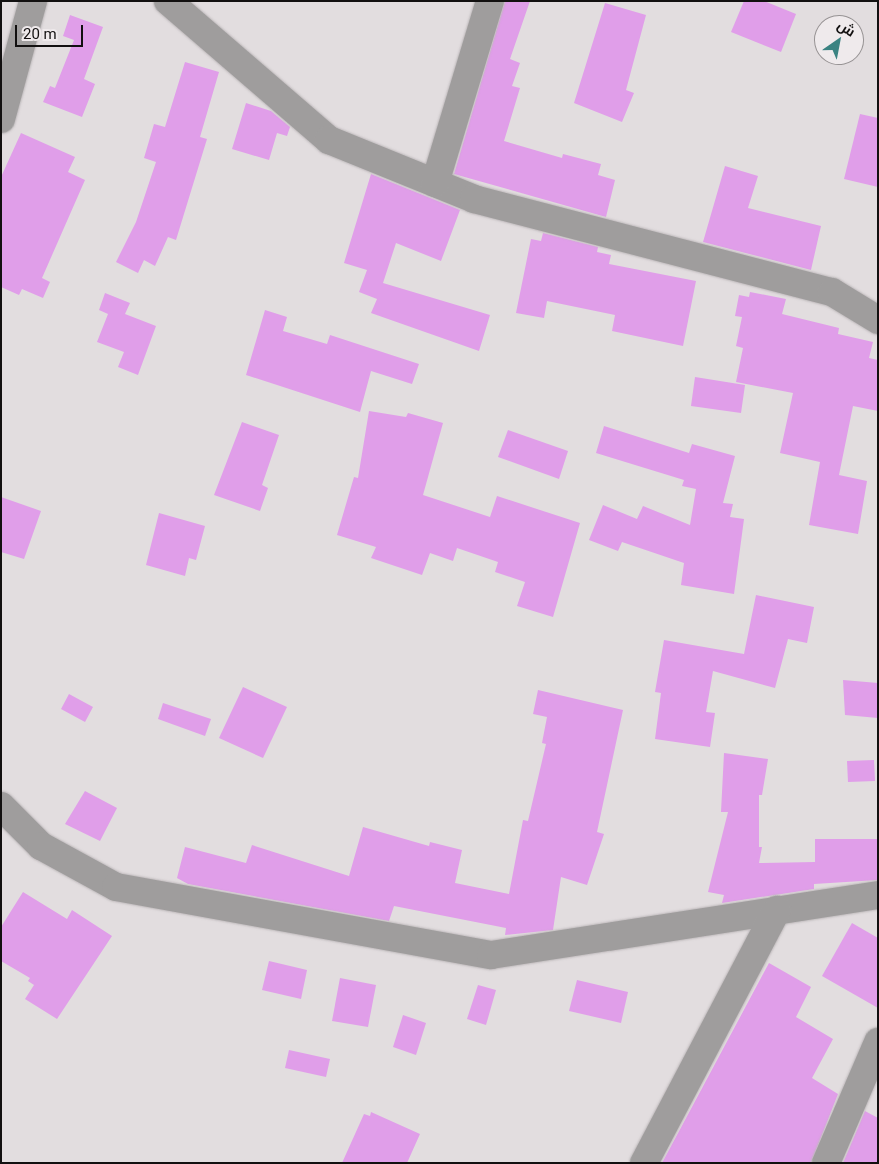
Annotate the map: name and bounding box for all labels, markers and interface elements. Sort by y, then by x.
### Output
scale bar [18,15,85,47]
north arrow [814,15,864,65]
text: ش [835,17,859,40]
text: 20 m [23,25,57,43]

